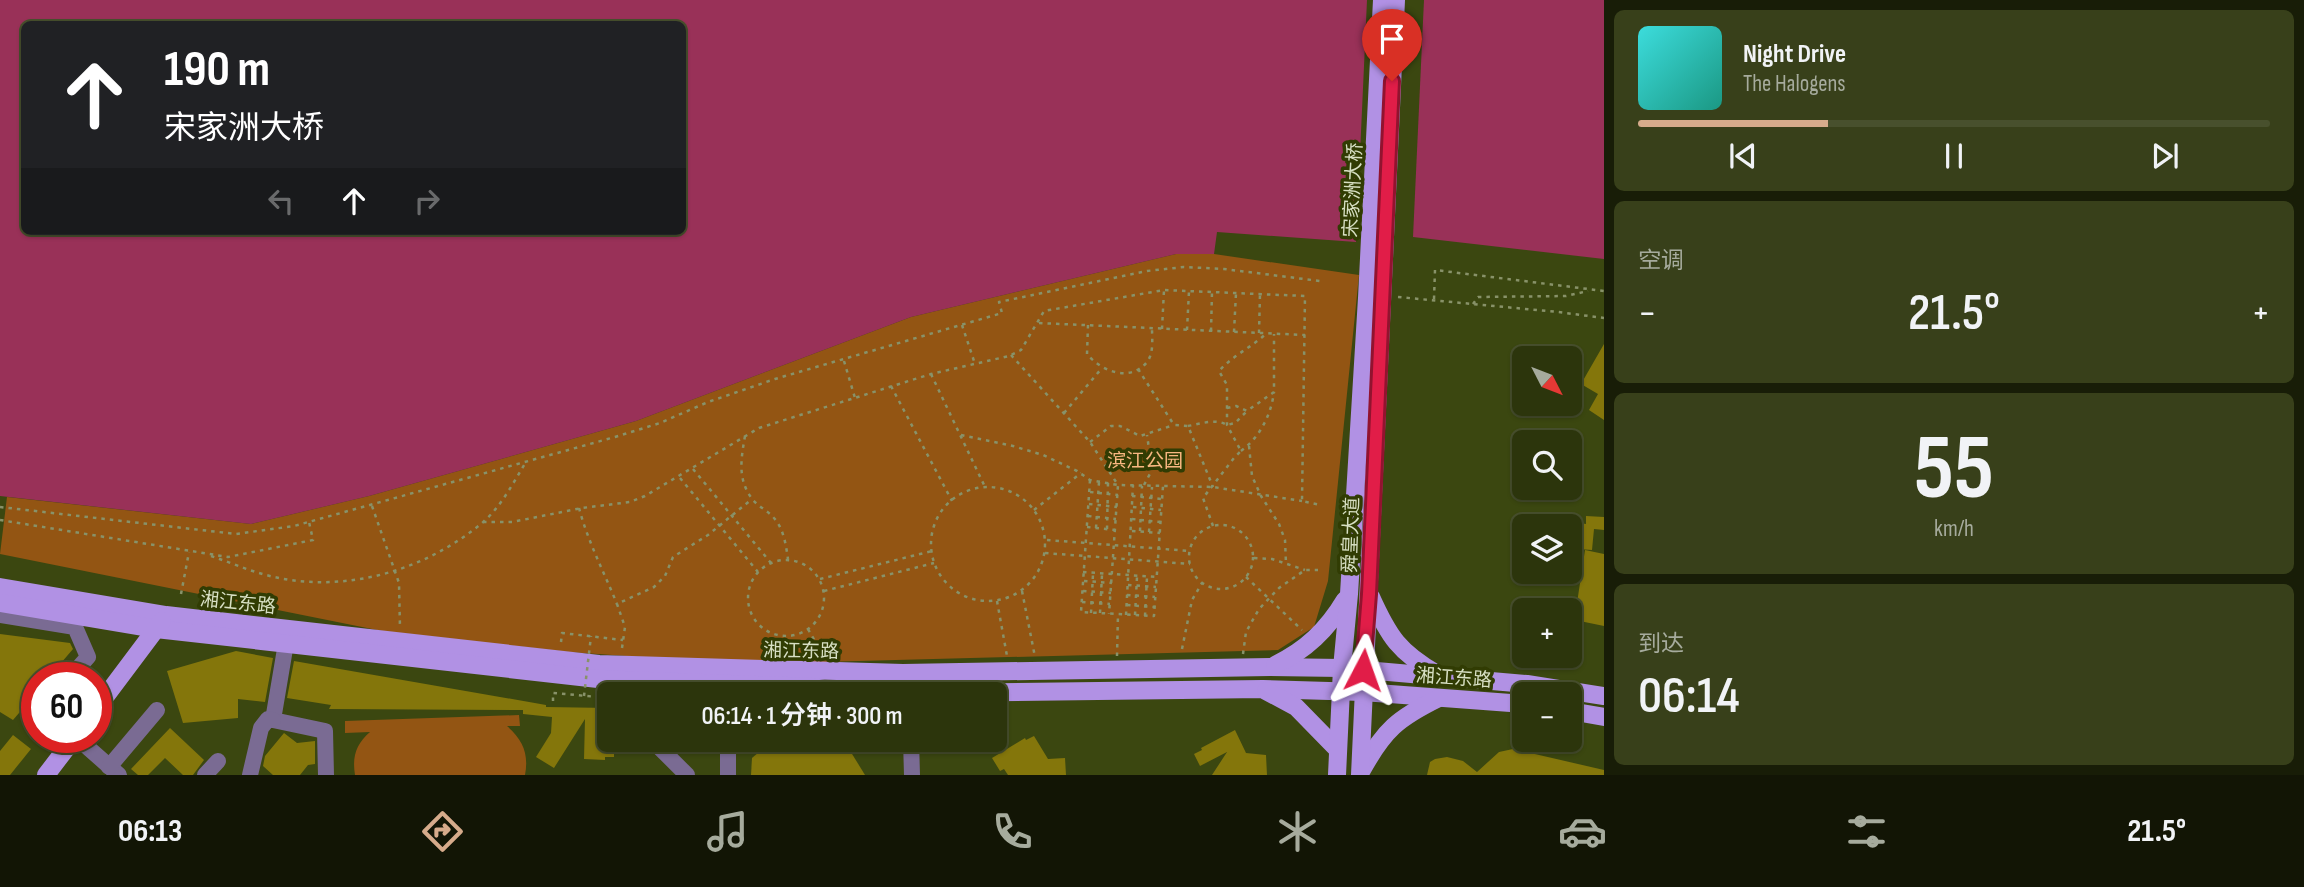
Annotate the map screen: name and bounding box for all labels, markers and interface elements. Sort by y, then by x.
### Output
pin [1362,9,1422,81]
icon: arrive [1373,20,1411,58]
text: Night Drive [1743,39,1846,70]
text: 190 m [164,41,270,100]
icon: ahead [49,49,140,140]
text: The Halogens [1743,70,1846,98]
text: 宋家洲大桥 [164,109,324,148]
icon: previous [1724,137,1762,175]
icon: pause [1935,137,1973,175]
icon: next [2146,137,2184,175]
street label: 宋家洲大桥 [1340,142,1367,238]
icon: left [262,182,300,220]
icon: ahead [335,182,373,220]
icon: right [408,182,446,220]
text: 空调 [1638,247,1684,275]
text: 21.5° [1908,282,2000,345]
text: − [1638,291,1657,336]
text: + [2251,291,2270,336]
north arrow [1512,346,1582,416]
map controls [1512,346,1582,752]
text: 55 [1914,415,1994,524]
button: search [1512,430,1582,500]
park label: 滨江公园 [1107,450,1183,473]
street label: 舜皇大道 [1339,497,1364,573]
button: layers [1512,514,1582,584]
text: km/h [1934,515,1974,543]
street label: 湘江东路 [199,588,277,619]
button: + [1512,598,1582,668]
text: 到达 [1638,630,1684,658]
position arrow [1326,633,1400,707]
street label: 湘江东路 [763,639,839,664]
speed limit sign: 60 [21,662,112,753]
street label: 湘江东路 [1415,664,1493,693]
text: 06:14 [1638,665,1740,728]
button: − [1512,682,1582,752]
text: 06:14 · 1 分钟 · 300 m [702,701,902,732]
icon: directions [418,807,467,856]
icon: music [703,807,752,856]
icon: phone [988,807,1037,856]
icon: climate [1273,807,1322,856]
icon: car [1558,807,1607,856]
icon: filters [1842,807,1891,856]
text: 06:13 [118,812,182,851]
text: 21.5° [2127,812,2186,851]

